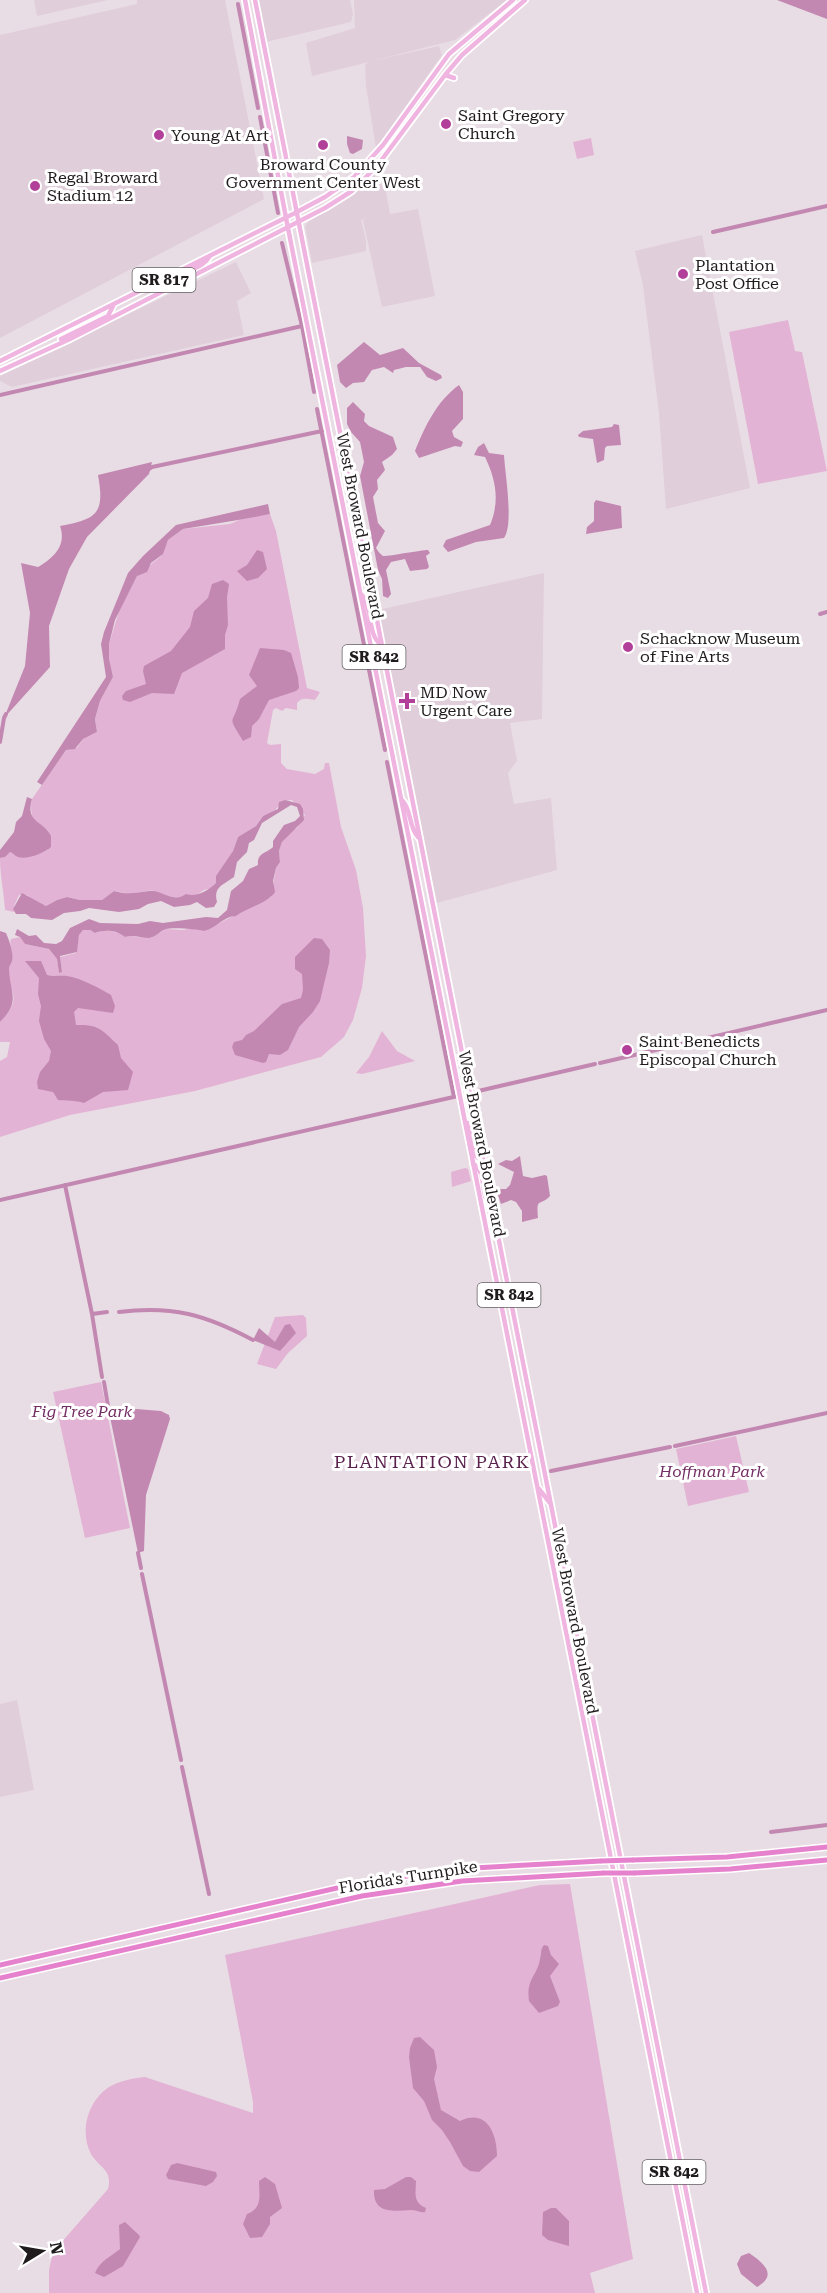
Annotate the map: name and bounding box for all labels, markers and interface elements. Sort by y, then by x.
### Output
place label: Saint Gregory Church [458,106,565,143]
marker: Saint Gregory Church [439,117,453,131]
place label: Young At Art [171,126,269,145]
marker: Young At Art [152,128,166,142]
marker: Broward County Government Center West [316,138,330,152]
place label: Broward County Government Center West [226,155,420,192]
place label: Regal Broward Stadium 12 [47,168,158,205]
marker: Regal Broward Stadium 12 [28,179,42,193]
place label: Plantation Post Office [695,256,779,293]
marker: Plantation Post Office [676,267,690,281]
road number: SR 817 [132,268,195,292]
street label: West Broward Boulevard [333,431,387,621]
place label: Schacknow Museum of Fine Arts [640,629,801,666]
marker: Schacknow Museum of Fine Arts [621,640,635,654]
road number: SR 842 [342,645,406,669]
place label: MD Now Urgent Care [420,683,512,720]
marker: MD Now Urgent Care [398,692,416,710]
place label: Saint Benedicts Episcopal Church [639,1032,777,1069]
marker: Saint Benedicts Episcopal Church [620,1043,634,1057]
street label: West Broward Boulevard [455,1049,509,1239]
road number: SR 842 [478,1283,540,1307]
park label: Fig Tree Park [31,1402,133,1421]
district label: PLANTATION PARK [334,1451,530,1472]
park label: Hoffman Park [658,1462,765,1481]
street label: West Broward Boulevard [548,1526,602,1716]
street label: Florida's Turnpike [337,1857,479,1897]
road number: SR 842 [642,2160,706,2184]
north arrow [12,2221,72,2281]
text: N [46,2240,67,2256]

